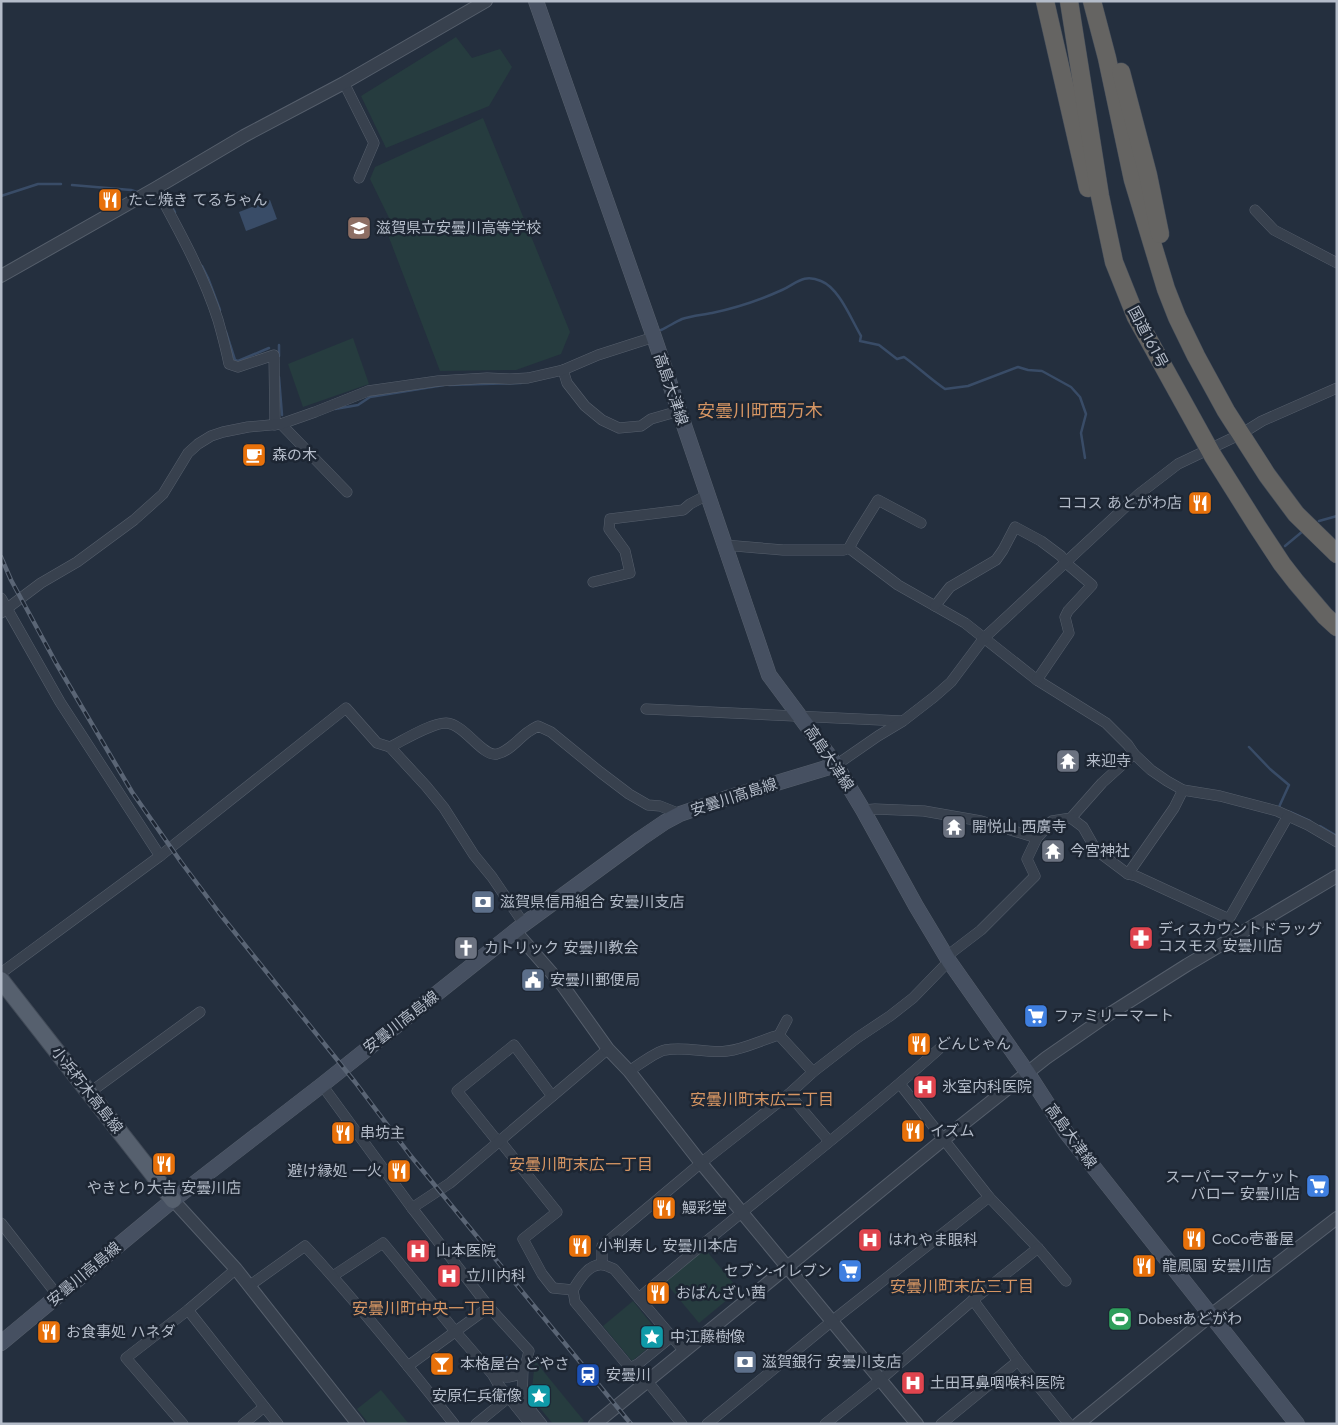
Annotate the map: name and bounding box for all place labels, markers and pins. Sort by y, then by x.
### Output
restaurant icon: たこ焼き てるちゃん [97,187,123,213]
place label: たこ焼き てるちゃん [128,189,268,211]
school or university icon: 滋賀県立安曇川高等学校 [346,215,372,241]
place label: 滋賀県立安曇川高等学校 [376,217,541,239]
cafe icon: 森の木 [241,442,267,468]
place label: 森の木 [272,444,317,466]
restaurant icon: ココス あとがわ店 [1187,490,1213,516]
place label: ココス あとがわ店 [1057,492,1182,514]
temple icon: 来迎寺 [1055,748,1081,774]
place label: 来迎寺 [1086,750,1131,772]
temple icon: 開悦山 西廣寺 [941,814,967,840]
place label: 開悦山 西廣寺 [972,816,1067,838]
temple icon: 今宮神社 [1040,838,1066,864]
place label: 今宮神社 [1070,840,1130,862]
bank icon: 滋賀県信用組合 安曇川支店 [470,889,496,915]
place label: 滋賀県信用組合 安曇川支店 [500,891,685,913]
place label: ディスカウントドラッグ コスモス 安曇川店 [1158,918,1322,957]
pharmacy icon: ディスカウントドラッグ コスモス 安曇川店 [1128,925,1154,951]
church icon: カトリック 安曇川教会 [453,935,479,961]
place label: カトリック 安曇川教会 [484,937,639,959]
public building icon: 安曇川郵便局 [520,967,546,993]
place label: 安曇川郵便局 [550,969,640,991]
supermarket icon: ファミリーマート [1023,1003,1049,1029]
place label: ファミリーマート [1054,1005,1174,1027]
restaurant icon: どんじゃん [906,1031,932,1057]
place label: どんじゃん [936,1033,1011,1055]
hospital icon: 氷室内科医院 [912,1074,938,1100]
place label: 氷室内科医院 [942,1076,1032,1098]
restaurant icon: イズム [900,1118,926,1144]
restaurant icon: 串坊主 [330,1120,356,1146]
place label: イズム [930,1120,975,1142]
place label: 串坊主 [360,1122,405,1144]
restaurant icon: やきとり大吉 安曇川店 [151,1151,177,1177]
restaurant icon: 避け縁処 一火 [386,1158,412,1184]
place label: 避け縁処 一火 [287,1160,382,1182]
place label: スーパーマーケット バロー 安曇川店 [1165,1166,1300,1205]
supermarket icon: スーパーマーケット バロー 安曇川店 [1305,1173,1331,1199]
place label: やきとり大吉 安曇川店 [87,1177,241,1199]
restaurant icon: 鰻彩堂 [651,1195,677,1221]
place label: 鰻彩堂 [682,1197,727,1219]
restaurant icon: CoCo壱番屋 [1181,1226,1207,1252]
hospital icon: はれやま眼科 [857,1227,883,1253]
place label: CoCo壱番屋 [1212,1228,1294,1250]
place label: はれやま眼科 [888,1229,978,1251]
restaurant icon: 小判寿し 安曇川本店 [567,1233,593,1259]
place label: 小判寿し 安曇川本店 [598,1235,738,1257]
hospital icon: 山本医院 [405,1238,431,1264]
place label: 山本医院 [436,1240,496,1262]
restaurant icon: 龍鳳園 安曇川店 [1131,1253,1157,1279]
place label: 龍鳳園 安曇川店 [1162,1255,1272,1277]
supermarket icon: セブン-イレブン [837,1258,863,1284]
place label: セブン-イレブン [724,1260,832,1282]
hospital icon: 立川内科 [436,1263,462,1289]
place label: 立川内科 [466,1265,526,1287]
restaurant icon: おばんざい茜 [645,1280,671,1306]
place label: おばんざい茜 [676,1282,766,1304]
sports icon: Dobestあどがわ [1107,1306,1133,1332]
place label: Dobestあどがわ [1138,1308,1242,1330]
restaurant icon: お食事処 ハネダ [36,1319,62,1345]
place label: お食事処 ハネダ [66,1321,176,1343]
place icon: 中江藤樹像 [639,1324,665,1350]
place label: 中江藤樹像 [670,1326,745,1348]
bank icon: 滋賀銀行 安曇川支店 [732,1349,758,1375]
bar icon: 本格屋台 どやさ [429,1351,455,1377]
place label: 滋賀銀行 安曇川支店 [762,1351,902,1373]
place label: 本格屋台 どやさ [460,1353,570,1375]
station icon: 安曇川 [575,1362,601,1388]
place label: 安曇川 [606,1364,651,1386]
hospital icon: 土田耳鼻咽喉科医院 [900,1370,926,1396]
place label: 土田耳鼻咽喉科医院 [930,1372,1065,1394]
place icon: 安原仁兵衛像 [526,1383,552,1409]
place label: 安原仁兵衛像 [432,1385,522,1407]

